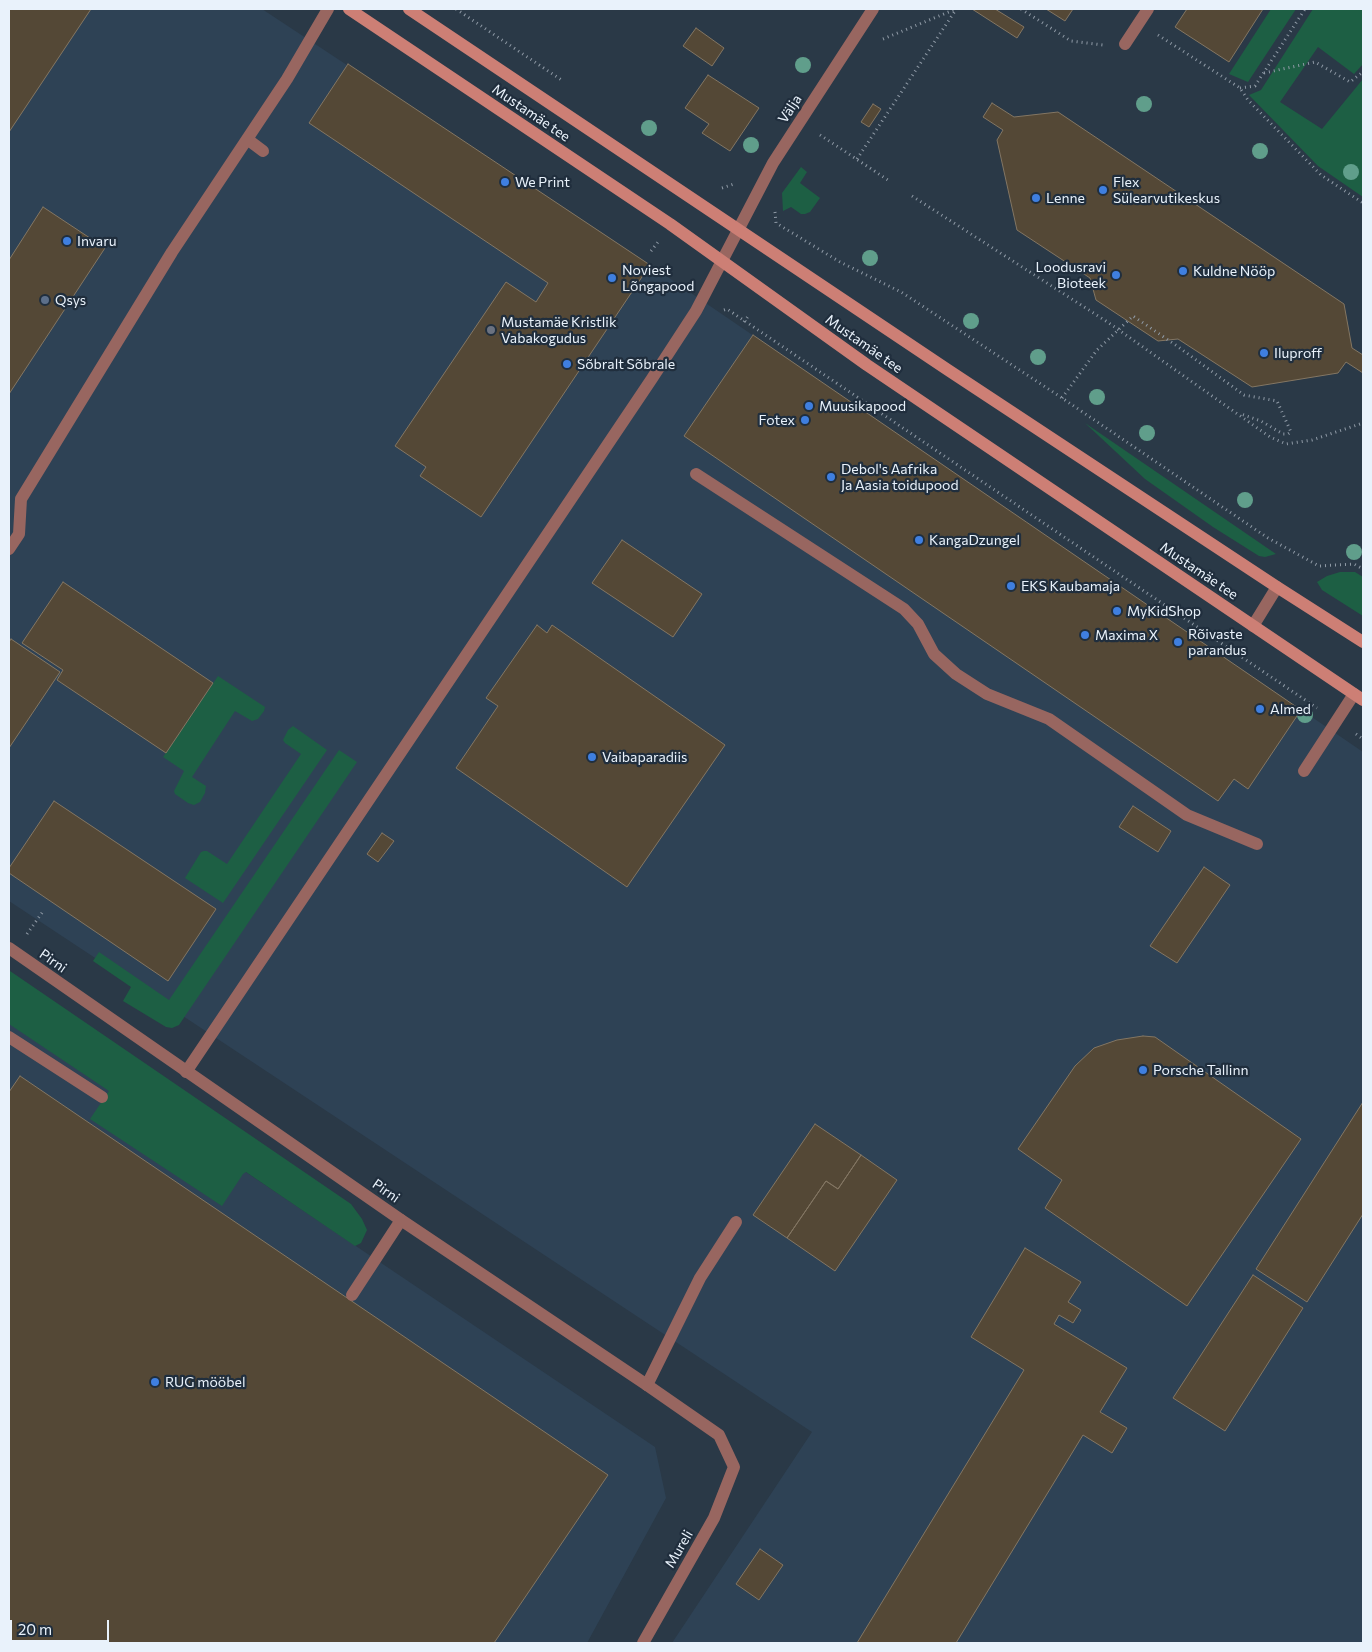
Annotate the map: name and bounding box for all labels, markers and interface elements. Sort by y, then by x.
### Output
street label: Mustamäe tee [489,81,573,145]
street label: Välja [775,92,805,126]
place label: We Print [515,174,570,190]
place label: Flex Sülearvutikeskus [1113,174,1220,206]
marker: We Print [499,176,511,188]
marker: Flex Sülearvutikeskus [1097,184,1109,196]
place label: Lenne [1046,190,1085,206]
marker: Lenne [1030,192,1042,204]
place label: Invaru [77,233,117,249]
marker: Invaru [61,235,73,247]
place label: Loodusravi Bioteek [1036,259,1106,292]
place label: Noviest Lõngapood [622,262,694,294]
place label: Kuldne Nööp [1193,263,1275,279]
marker: Kuldne Nööp [1177,265,1189,277]
marker: Loodusravi Bioteek [1110,269,1122,281]
marker: Noviest Lõngapood [606,272,618,284]
place label: Qsys [55,292,86,308]
marker: Qsys [39,294,51,306]
street label: Mustamäe tee [822,311,906,377]
place label: Mustamäe Kristlik Vabakogudus [501,314,617,347]
marker: Mustamäe Kristlik Vabakogudus [485,324,497,336]
place label: Iluproff [1274,345,1322,361]
marker: Iluproff [1258,347,1270,359]
place label: Sõbralt Sõbrale [577,356,675,372]
marker: Sõbralt Sõbrale [561,358,573,370]
place label: Muusikapood [819,398,906,414]
marker: Muusikapood [803,400,815,412]
place label: Fotex [759,412,795,428]
marker: Fotex [799,414,811,426]
place label: Debol's Aafrika Ja Aasia toidupood [841,461,958,494]
marker: Debol's Aafrika Ja Aasia toidupood [825,471,837,483]
place label: KangaDzungel [929,532,1020,548]
marker: KangaDzungel [913,534,925,546]
street label: Mustamäe tee [1157,539,1241,603]
place label: EKS Kaubamaja [1021,578,1120,594]
marker: EKS Kaubamaja [1005,580,1017,592]
place label: MyKidShop [1127,603,1201,619]
marker: MyKidShop [1111,605,1123,617]
place label: Rõivaste parandus [1188,626,1247,658]
place label: Maxima X [1095,627,1158,643]
marker: Maxima X [1079,629,1091,641]
marker: Rõivaste parandus [1172,636,1184,648]
place label: Almed [1270,701,1311,717]
marker: Almed [1254,703,1266,715]
place label: Vaibaparadiis [602,749,687,765]
marker: Vaibaparadiis [586,751,598,763]
street label: Pirni [36,946,70,976]
place label: Porsche Tallinn [1153,1062,1248,1078]
marker: Porsche Tallinn [1137,1064,1149,1076]
street label: Pirni [369,1176,403,1206]
place label: RUG mööbel [165,1374,245,1390]
marker: RUG mööbel [149,1376,161,1388]
street label: Mureli [661,1527,697,1571]
scale bar [12,1610,111,1642]
text: 20 m [18,1620,52,1638]

